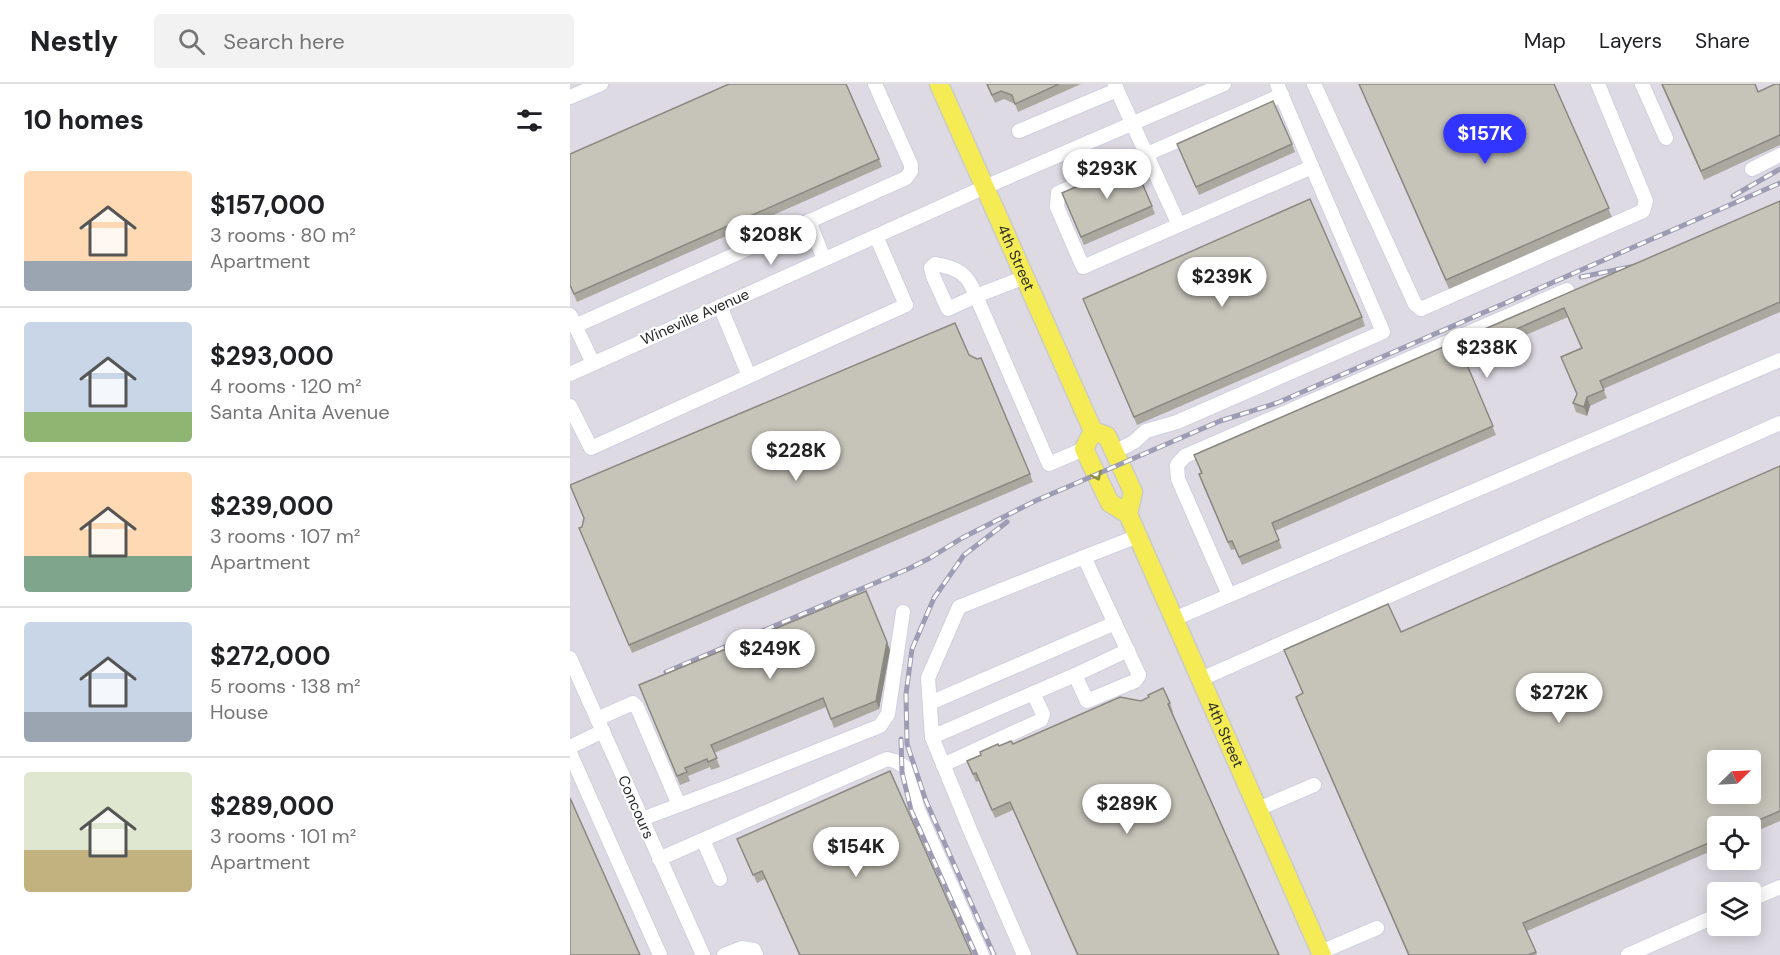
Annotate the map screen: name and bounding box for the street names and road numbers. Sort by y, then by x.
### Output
street label: 4th Street [993,222,1039,294]
street label: Wineville Avenue [638,284,752,350]
street label: 4th Street [1202,698,1248,771]
street label: Concours [613,772,659,842]

